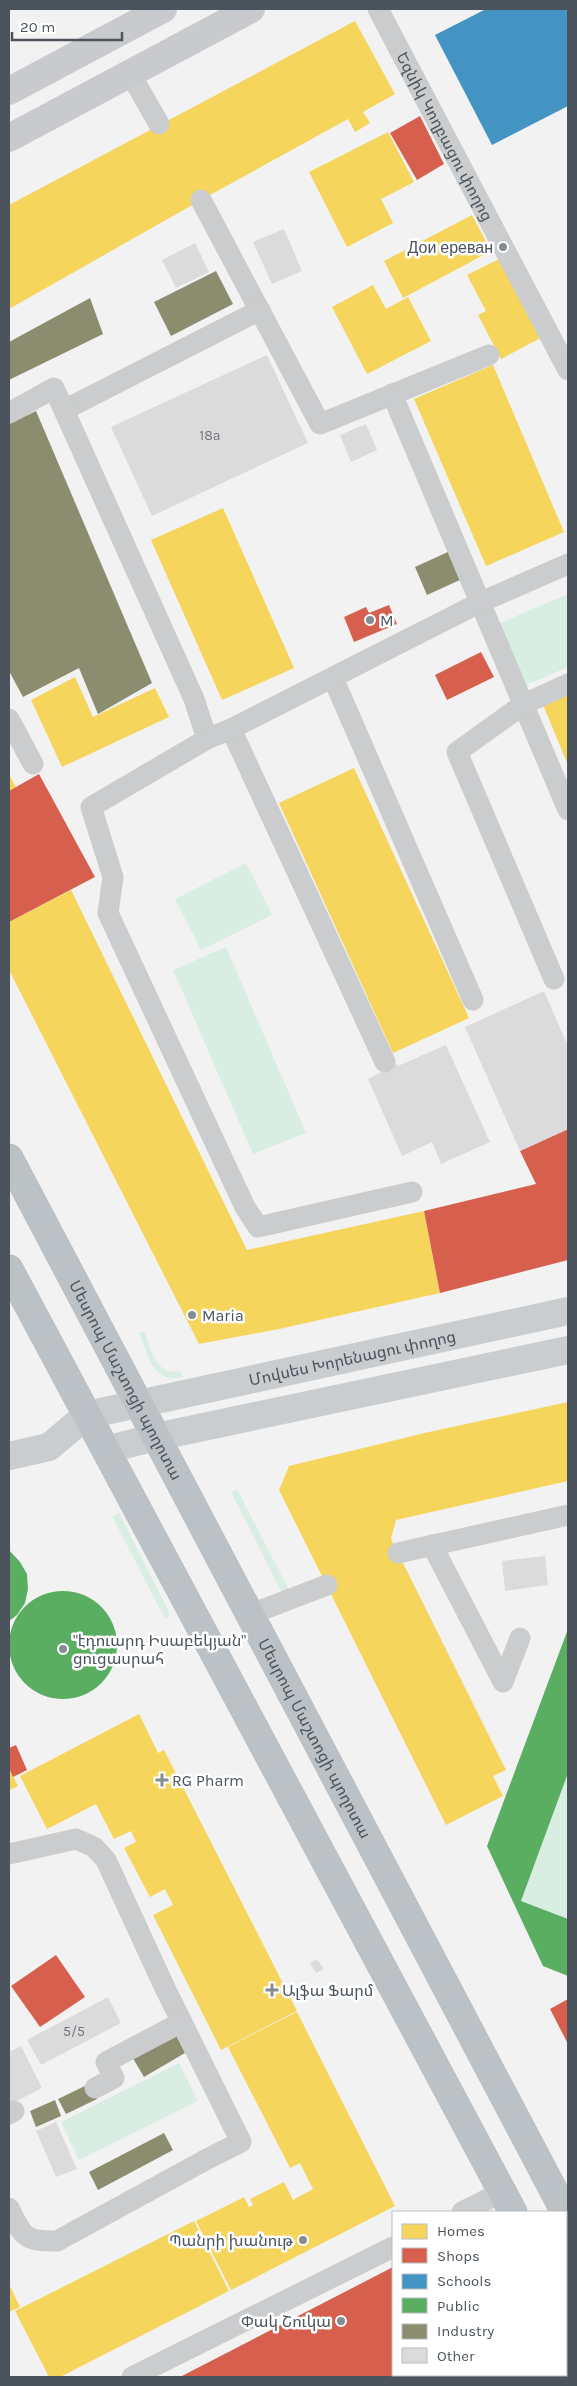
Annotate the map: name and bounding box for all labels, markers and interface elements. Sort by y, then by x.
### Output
scale bar [12,10,122,42]
text: 20 m [20,18,55,36]
street label: Եզնիկ Կողբացու փողոց [392,49,497,224]
place label: Дои ереван [408,238,493,257]
marker: Дои ереван [497,241,509,253]
house number: 18a [200,427,220,444]
place label: M [380,611,394,630]
marker: M [364,614,376,626]
street label: Մեսրոպ Մաշտոցի պողոտա [65,1277,186,1484]
place label: Maria [202,1306,244,1325]
marker: Maria [186,1309,198,1321]
street label: Մովսես Խորենացու փողոց [247,1327,458,1390]
place label: "էդուարդ Իսաբեկյան" ցուցասրահ [73,1631,246,1668]
street label: Մեսրոպ Մաշտոցի պողոտա [254,1635,375,1842]
marker: "էդուարդ Իսաբեկյան" ցուցասրահ [57,1643,69,1655]
place label: RG Pharm [172,1771,244,1790]
marker: RG Pharm [156,1774,168,1786]
place label: Ալֆա Ֆարմ [282,1981,374,2000]
marker: Ալֆա Ֆարմ [266,1984,278,1996]
house number: 5/5 [63,2023,85,2040]
legend [392,2211,567,2376]
text: Homes [437,2222,485,2240]
place label: Պանրի խանութ [169,2231,293,2250]
marker: Պանրի խանութ [297,2234,309,2246]
text: Shops [437,2247,480,2265]
text: Schools [437,2272,491,2290]
text: Public [437,2297,480,2315]
place label: Փակ Շուկա [241,2312,331,2331]
marker: Փակ Շուկա [335,2315,347,2327]
text: Industry [437,2322,494,2340]
text: Other [437,2347,475,2365]

